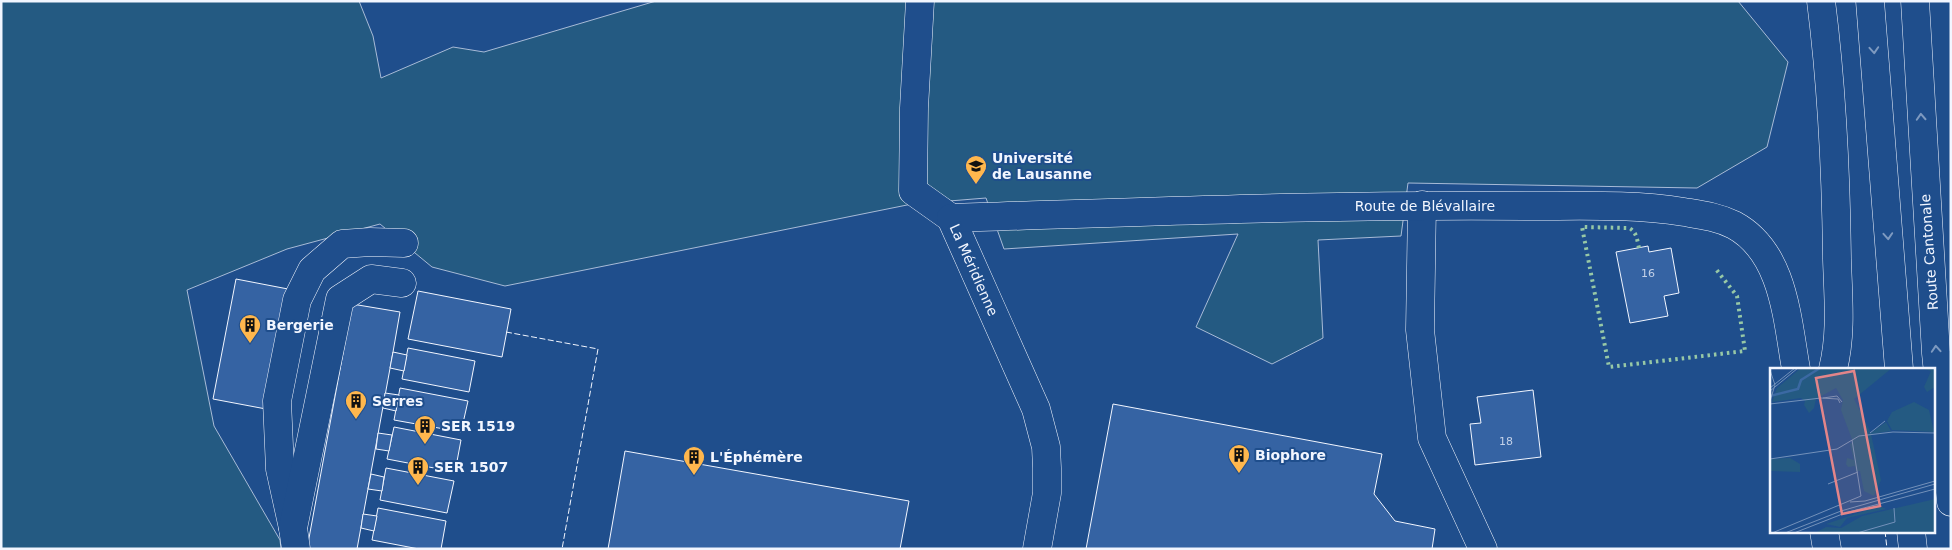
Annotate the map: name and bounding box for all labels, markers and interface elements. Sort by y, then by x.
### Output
one-way arrow [1869,46,1880,54]
one-way arrow [1916,113,1927,121]
place label: Université de Lausanne [992,150,1092,182]
school or university icon: Université de Lausanne [964,154,988,185]
street label: Route Cantonale [1917,193,1941,311]
street label: Route de Blévallaire [1355,198,1495,214]
street label: La Méridienne [947,222,1001,318]
one-way arrow [1883,232,1894,240]
house number: 16 [1641,267,1655,280]
building icon: Bergerie [238,313,262,344]
place label: Bergerie [266,317,334,333]
one-way arrow [1931,345,1942,353]
inset map [1770,368,1934,532]
building icon: Serres [344,389,368,420]
place label: Serres [372,393,423,409]
building icon: SER 1519 [413,414,437,445]
place label: SER 1519 [441,418,515,434]
house number: 18 [1499,435,1513,448]
building icon: Biophore [1227,443,1251,474]
building icon: L'Éphémère [682,445,706,476]
place label: Biophore [1255,447,1326,463]
place label: L'Éphémère [710,449,803,465]
building icon: SER 1507 [406,455,430,486]
place label: SER 1507 [434,459,508,475]

